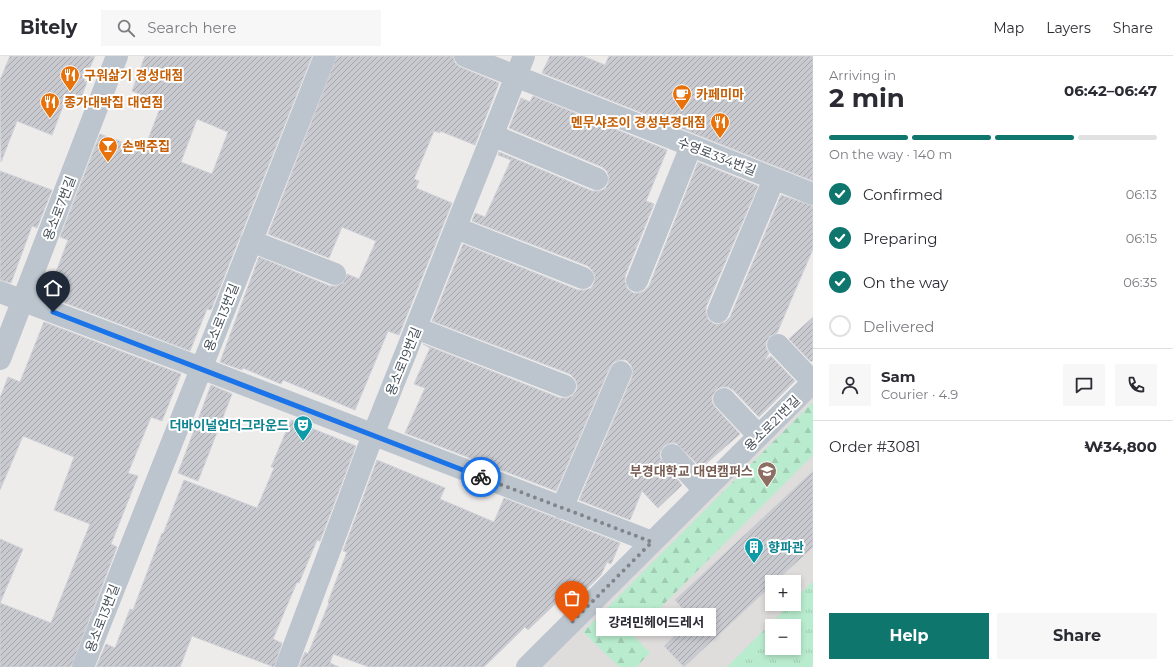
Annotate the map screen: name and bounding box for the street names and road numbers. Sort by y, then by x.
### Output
street label: 수영로334번길 [675,134,759,178]
street label: 용소로7번길 [39,174,79,242]
street label: 용소로13번길 [200,281,242,353]
street label: 용소로19번길 [382,324,424,398]
street label: 용소로21번길 [741,392,803,454]
street label: 용소로13번길 [82,582,122,654]

